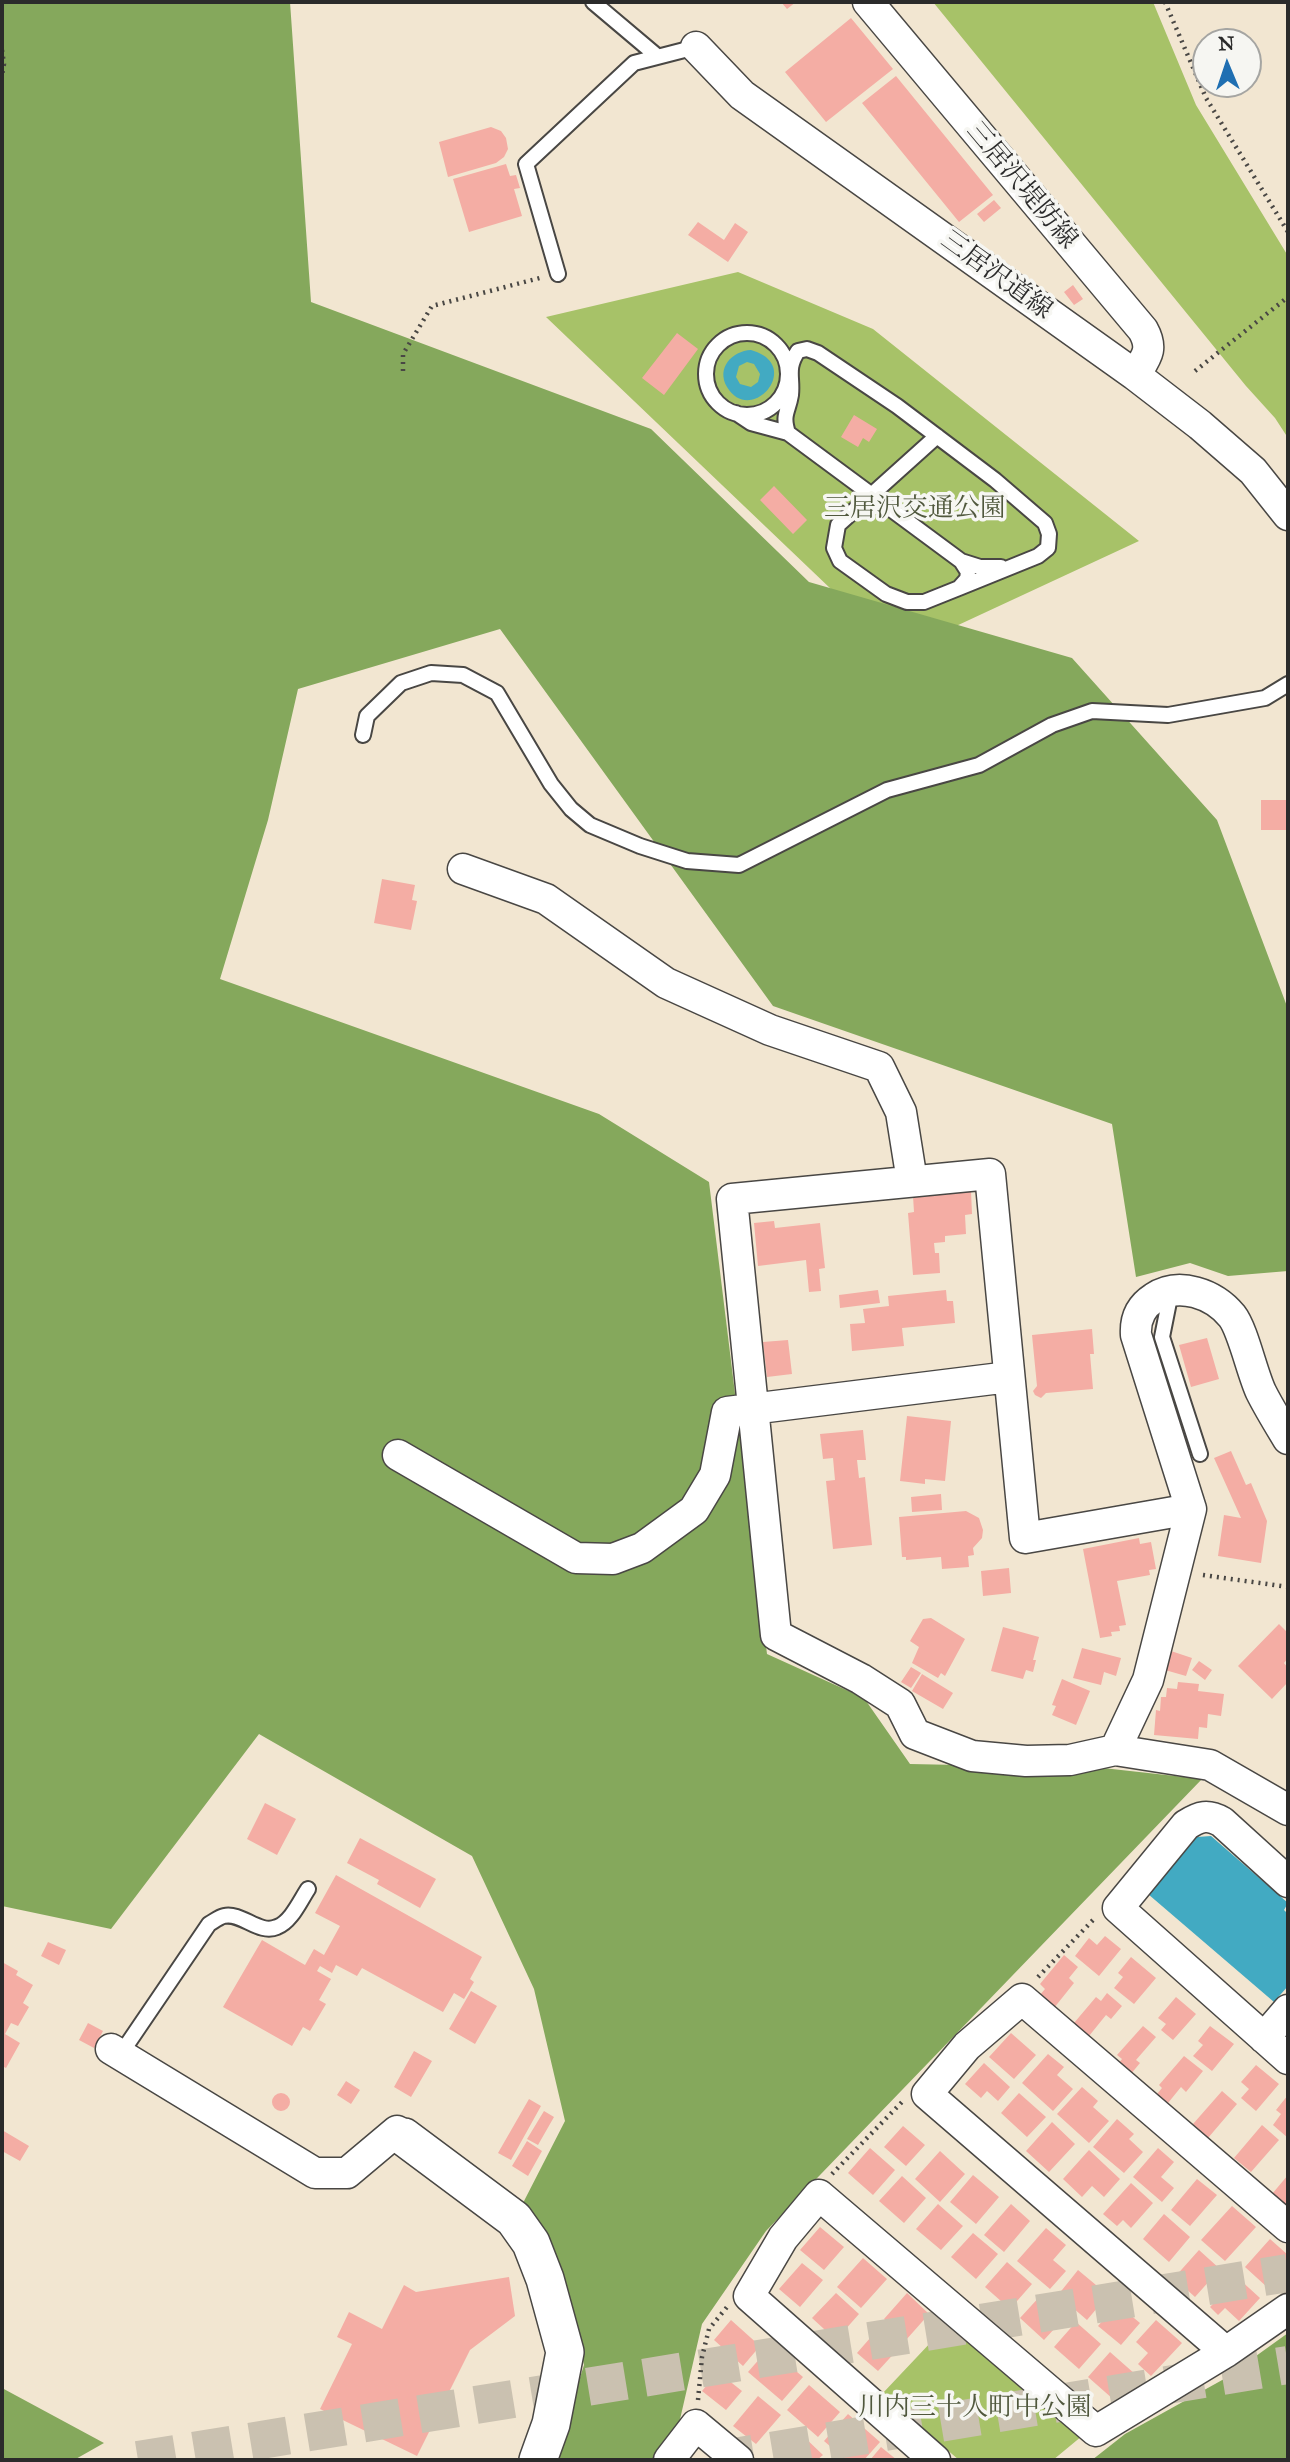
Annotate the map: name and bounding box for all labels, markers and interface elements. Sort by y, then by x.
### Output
north arrow [1192,28,1262,98]
text: N [1218,32,1235,55]
street label: 三居沢堤防線 [959,116,1083,256]
street label: 三居沢道線 [934,225,1058,327]
park label: 三居沢交通公園 [824,494,1006,526]
park label: 川内三十人町中公園 [858,2393,1092,2425]

